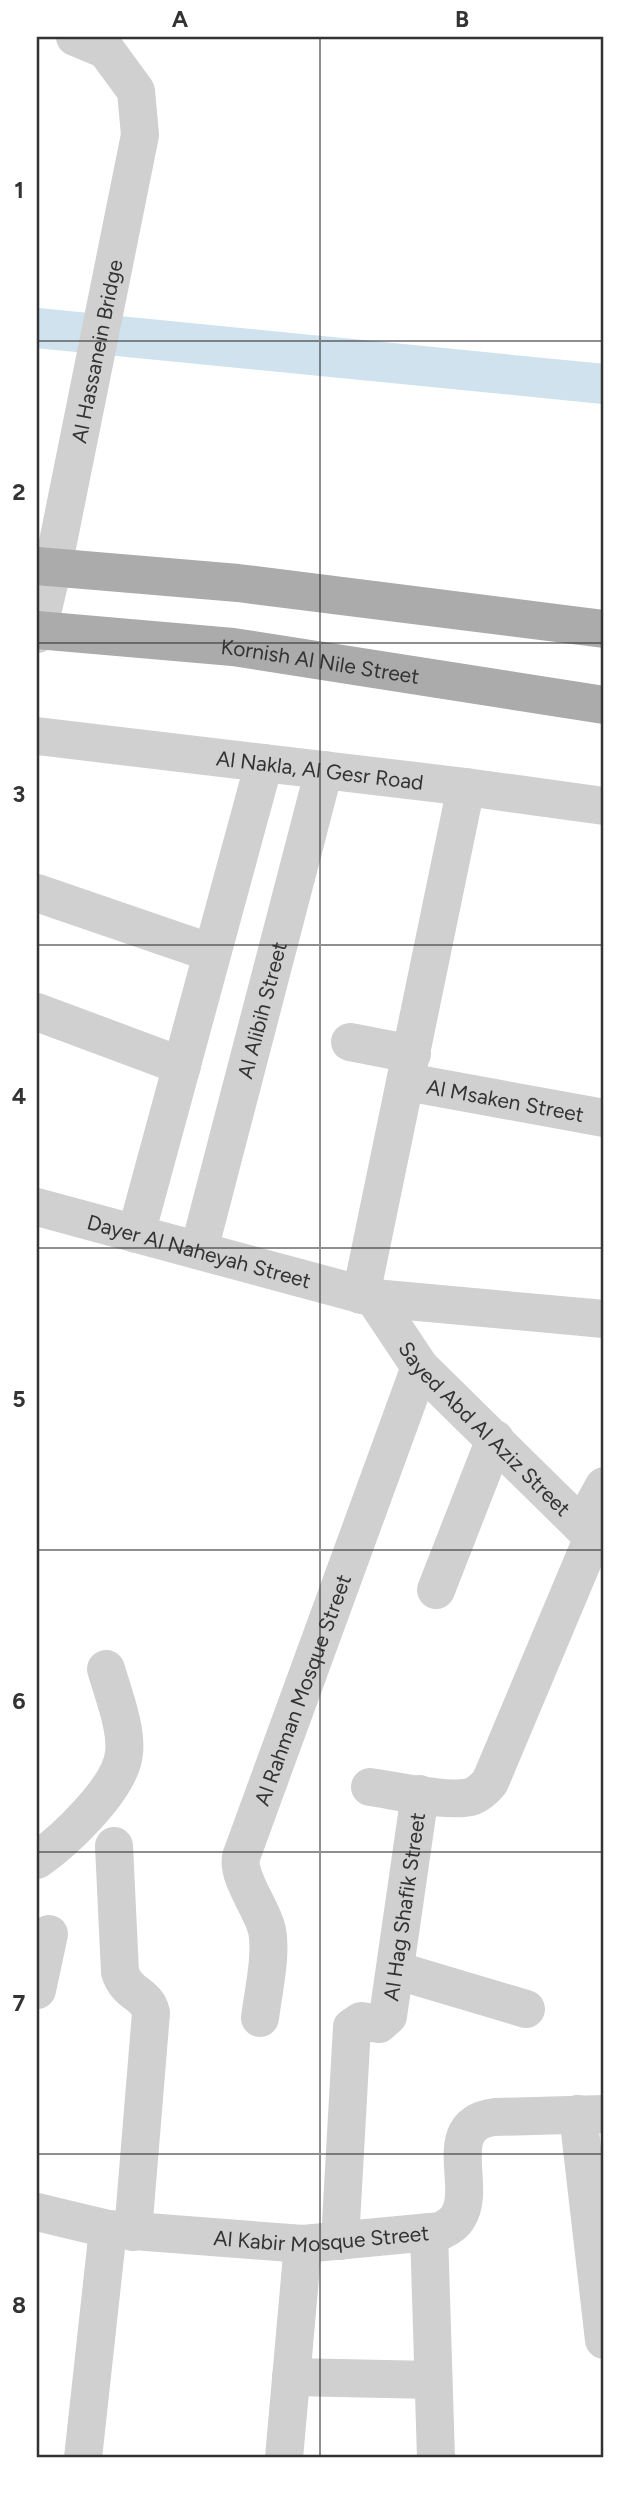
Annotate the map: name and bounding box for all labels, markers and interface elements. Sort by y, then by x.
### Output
text: A [172,5,189,33]
text: B [455,5,469,33]
text: 1 [14,176,24,204]
street label: Al Hassanein Bridge [66,257,127,445]
text: 2 [12,478,26,506]
street label: Kornish Al Nile Street [220,634,421,688]
street label: Al Nakla, Al Gesr Road [215,745,425,794]
text: 3 [13,780,25,808]
street label: Al Alibih Street [232,939,291,1081]
street label: Al Msaken Street [425,1073,586,1127]
text: 4 [12,1082,26,1110]
street label: Dayer Al Naheyah Street [85,1209,314,1293]
street label: Sayed Abd Al Aziz Street [394,1336,576,1521]
text: 5 [12,1385,26,1413]
street label: Al Rahman Mosque Street [248,1571,356,1809]
text: 6 [12,1687,26,1715]
street label: Al Hag Shafik Street [378,1811,430,2003]
text: 7 [13,1989,26,2017]
street label: Al Kabir Mosque Street [213,2220,430,2257]
text: 8 [12,2291,26,2319]

